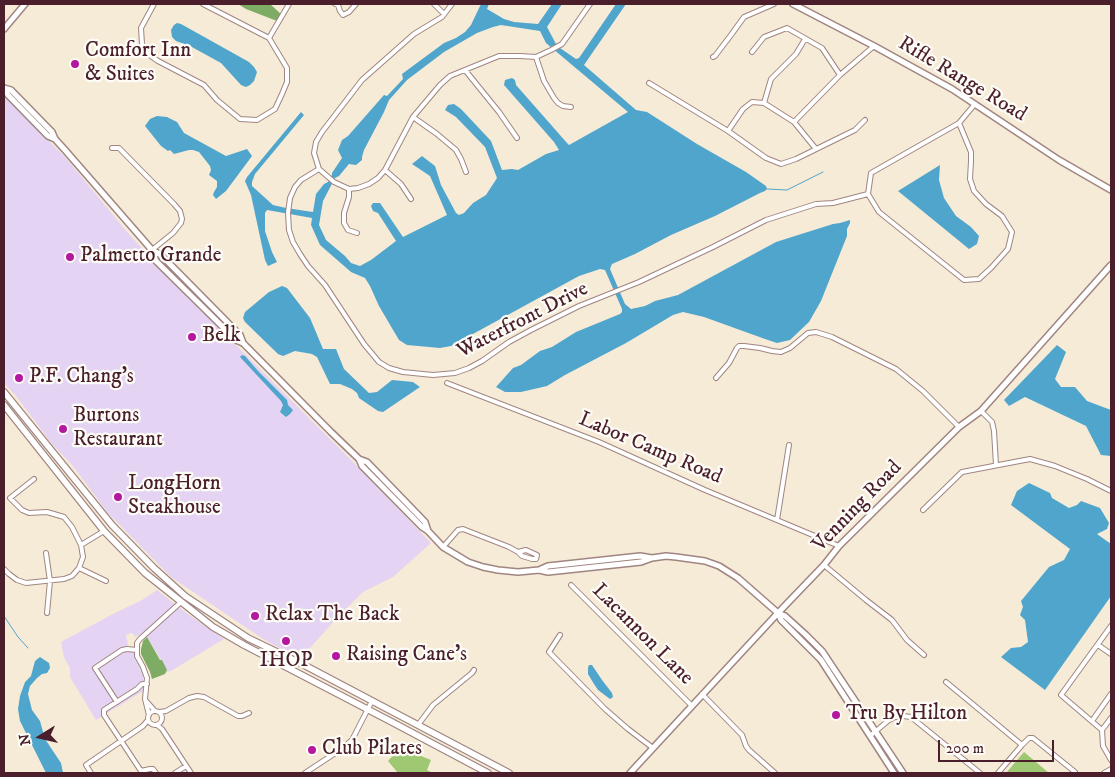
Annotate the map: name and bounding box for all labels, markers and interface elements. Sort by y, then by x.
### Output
street label: Rifle Range Road [893,32,1031,128]
place label: Comfort Inn & Suites [85,39,191,89]
marker: Comfort Inn & Suites [69,58,81,70]
place label: Palmetto Grande [80,244,221,270]
marker: Palmetto Grande [64,251,76,263]
street label: Waterfront Drive [453,277,593,365]
place label: Belk [202,324,241,350]
marker: Belk [186,331,198,343]
place label: P.F. Chang's [29,365,134,391]
marker: P.F. Chang's [13,372,25,384]
place label: Burtons Restaurant [73,404,163,454]
street label: Labor Camp Road [574,407,726,491]
marker: Burtons Restaurant [57,423,69,435]
street label: Venning Road [808,456,908,558]
place label: LongHorn Steakhouse [128,472,221,522]
marker: LongHorn Steakhouse [112,491,124,503]
street label: Lacannon Lane [586,579,698,691]
place label: Relax The Back [265,603,399,629]
marker: Relax The Back [249,610,261,622]
marker: IHOP [280,635,292,647]
place label: Raising Cane's [346,643,467,669]
place label: IHOP [260,649,312,675]
marker: Raising Cane's [330,650,342,662]
place label: Tru By Hilton [846,702,967,728]
marker: Tru By Hilton [830,709,842,721]
north arrow [15,712,65,762]
scale bar [940,730,1056,762]
text: N [15,732,35,747]
place label: Club Pilates [322,737,422,763]
text: 200 m [946,739,984,758]
marker: Club Pilates [306,744,318,756]

